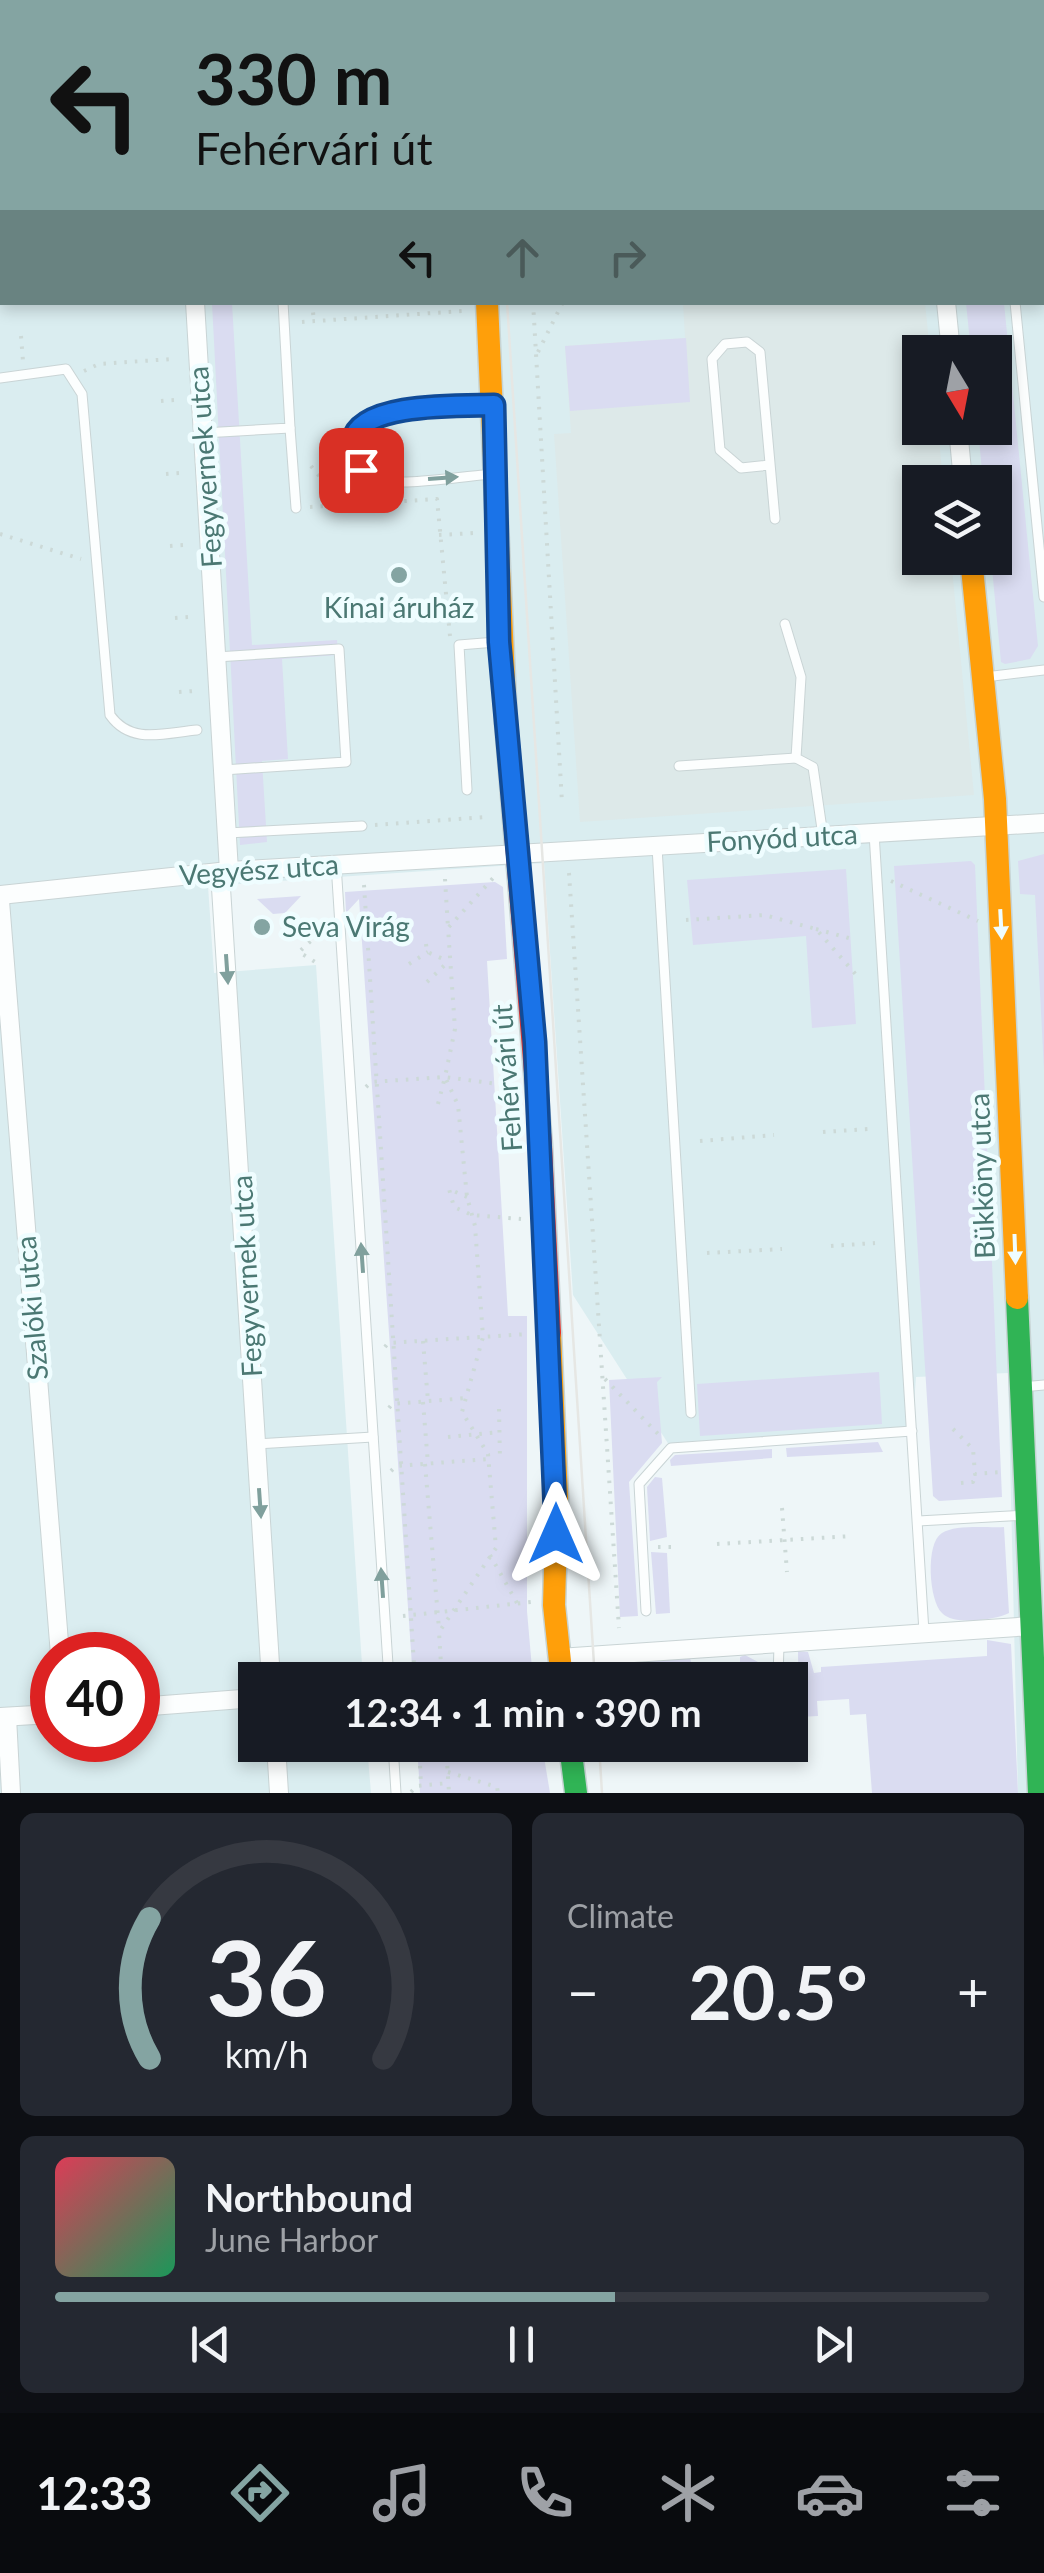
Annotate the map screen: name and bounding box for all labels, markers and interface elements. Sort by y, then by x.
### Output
text: 330 m [195,36,392,120]
icon: left [30,40,160,170]
text: Fehérvári út [195,121,433,175]
icon: left [390,230,445,285]
icon: ahead [495,230,550,285]
icon: right [600,230,655,285]
north arrow [902,335,1012,445]
map controls [902,335,1012,575]
street label: Fegyvernek utca [180,365,228,569]
pin [319,428,404,513]
icon: arrive [334,443,389,498]
button: layers [902,465,1012,575]
one-way arrow [427,470,459,486]
marker: Kínai áruház [388,564,410,586]
place label: Kínai áruház [324,590,474,624]
street label: Fonyód utca [705,816,858,858]
street label: Vegyész utca [178,846,340,892]
place label: Seva Virág [282,909,410,943]
one-way arrow [994,909,1010,941]
marker: Seva Virág [251,916,273,938]
one-way arrow [219,953,235,985]
street label: Fehérvári út [484,1003,528,1153]
street label: Bükköny utca [961,1092,1001,1260]
street label: Fegyvernek utca [224,1174,268,1378]
one-way arrow [1007,1233,1023,1265]
street label: Szalóki utca [8,1235,54,1382]
one-way arrow [354,1242,370,1274]
position arrow [504,1482,608,1586]
one-way arrow [252,1487,268,1519]
one-way arrow [374,1566,390,1598]
speed limit sign: 40 [30,1632,160,1762]
text: 12:34 · 1 min · 390 m [344,1689,702,1735]
text: Climate [567,1896,674,1935]
text: 36 [206,1913,326,2038]
text: 20.5° [688,1946,868,2036]
text: − [567,1958,599,2024]
text: + [957,1958,989,2024]
text: km/h [224,2033,308,2076]
text: Northbound [205,2174,413,2220]
text: June Harbor [205,2220,378,2259]
icon: previous [183,2317,238,2372]
icon: pause [494,2317,549,2372]
icon: next [806,2317,861,2372]
icon: directions [225,2458,295,2528]
icon: music [367,2458,437,2528]
icon: phone [510,2458,580,2528]
icon: climate [653,2458,723,2528]
icon: car [795,2458,865,2528]
icon: filters [938,2458,1008,2528]
text: 12:33 [36,2466,152,2520]

